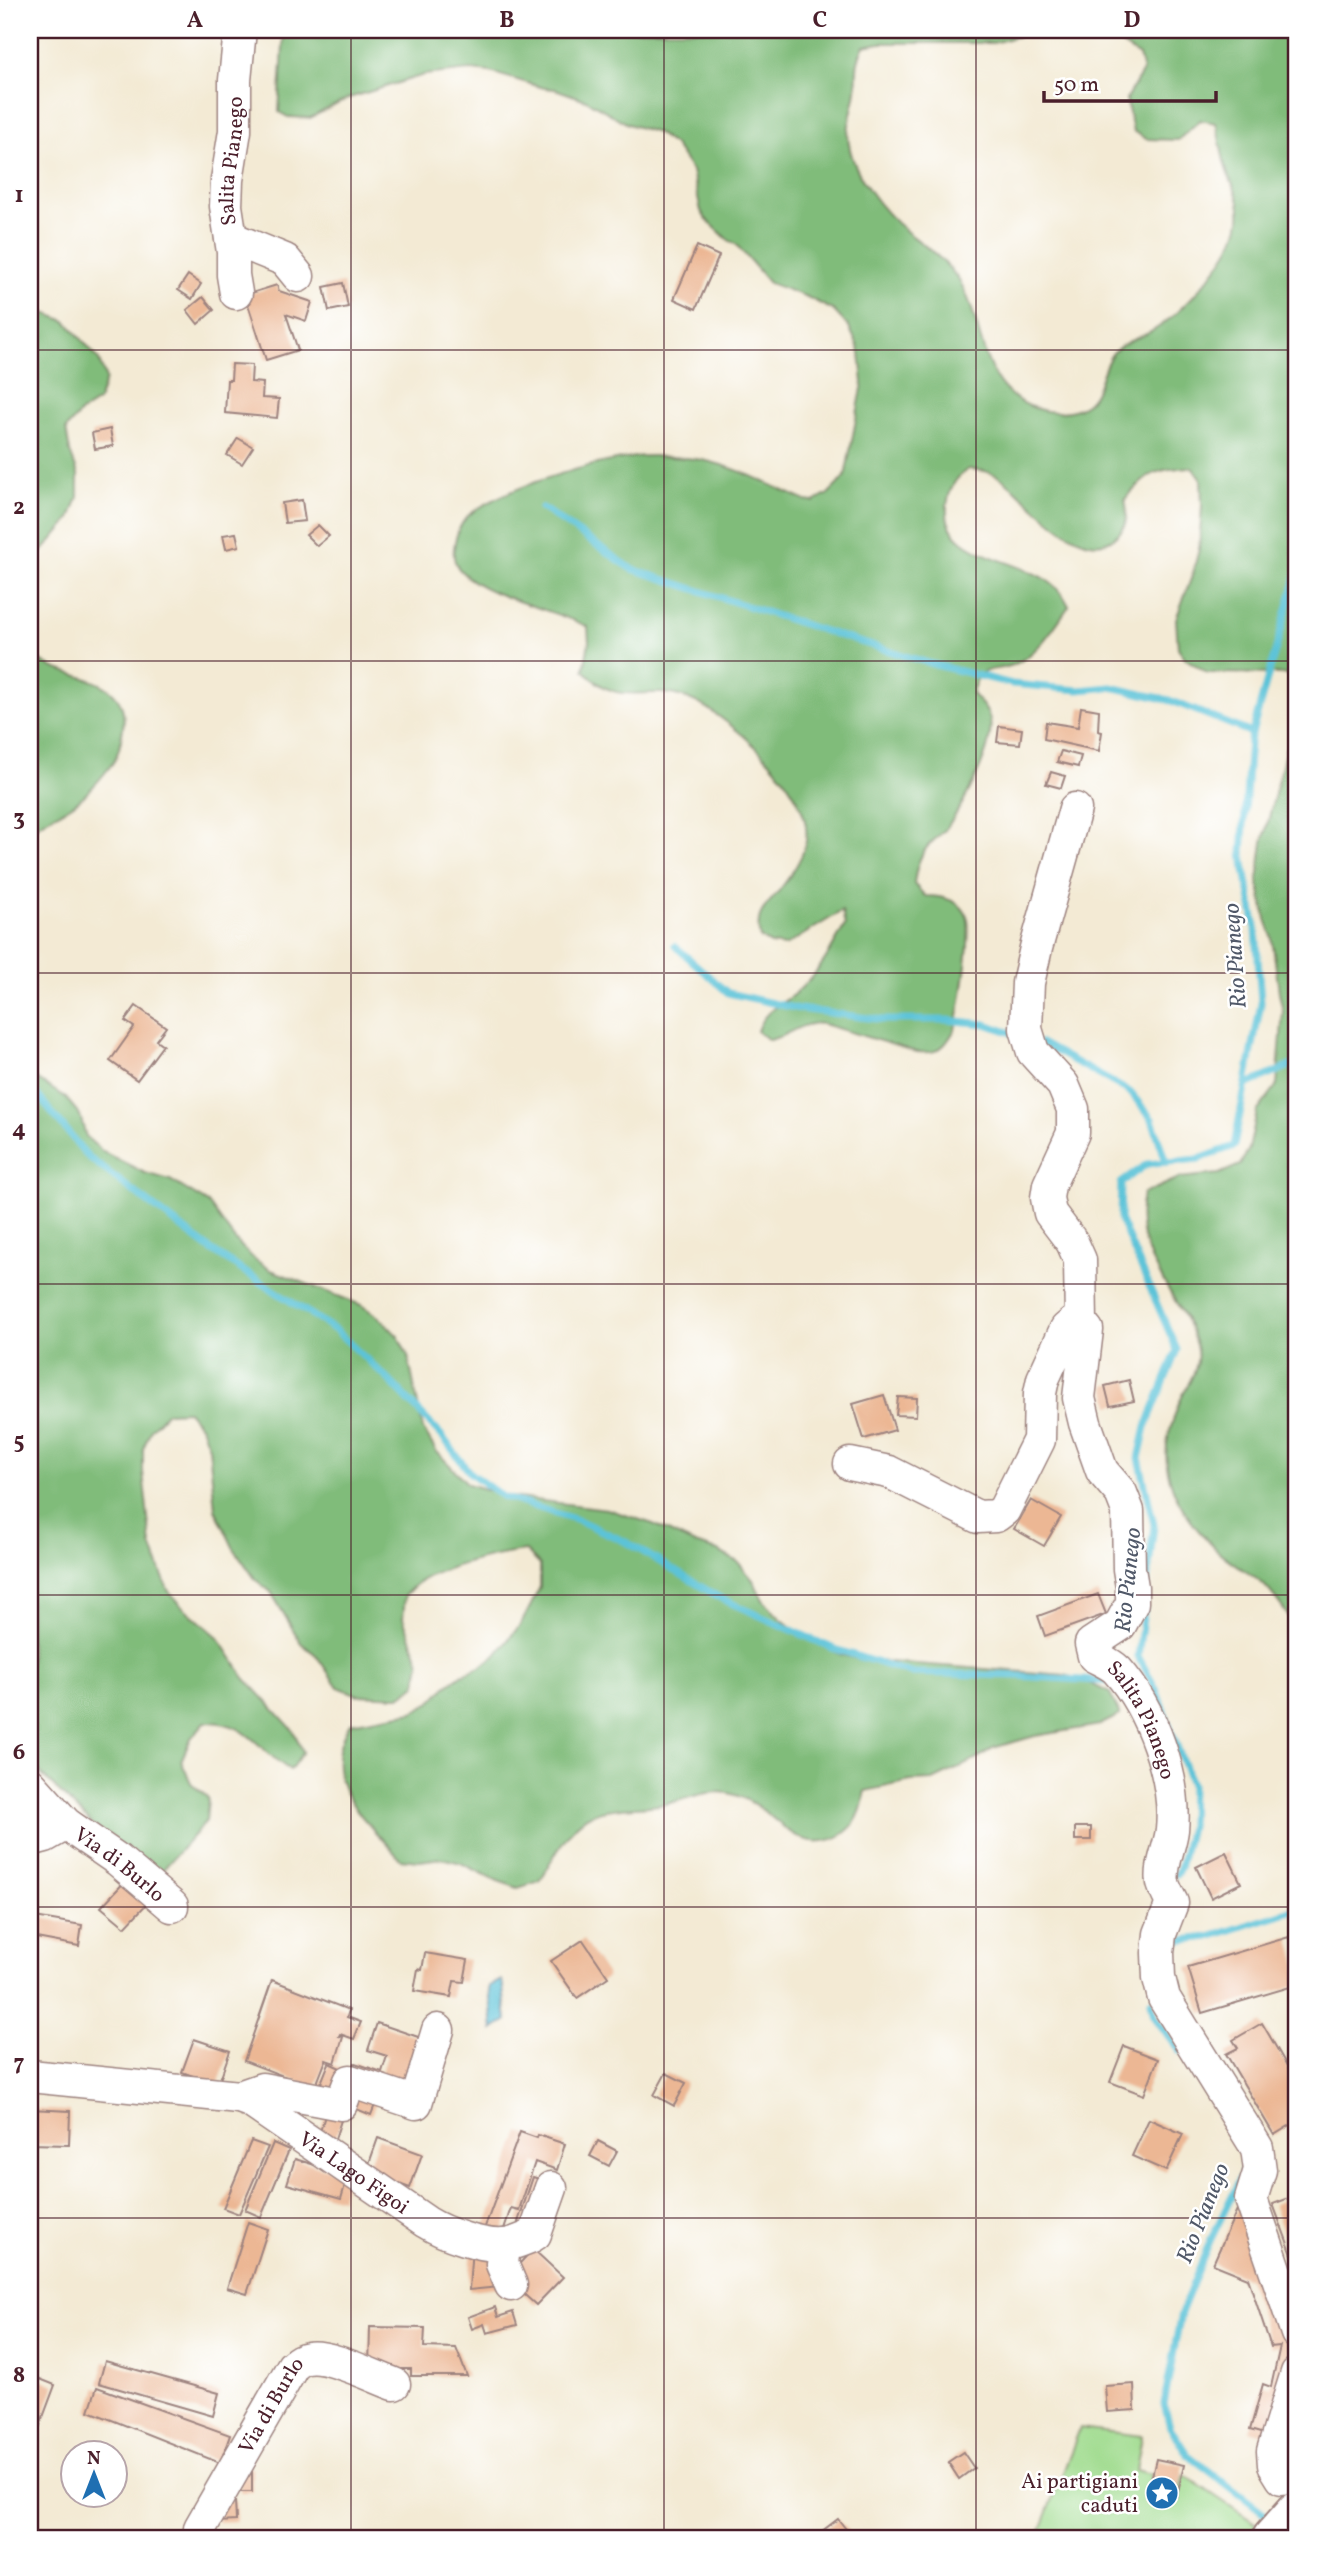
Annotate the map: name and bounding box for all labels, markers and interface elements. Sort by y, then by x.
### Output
text: A [187,5,203,37]
text: B [499,5,515,37]
text: C [813,5,827,37]
text: D [1124,5,1141,37]
scale bar [1044,60,1215,104]
text: 50 m [1054,71,1099,100]
street label: Salita Pianego [213,96,251,228]
text: 1 [14,180,24,212]
text: 2 [13,492,25,524]
text: 3 [13,803,25,835]
water label: Rio Pianego [1216,902,1256,1010]
text: 4 [12,1114,26,1146]
text: 5 [13,1426,25,1458]
water label: Rio Pianego [1108,1526,1150,1634]
street label: Salita Pianego [1100,1654,1181,1782]
text: 6 [13,1737,25,1769]
street label: Via di Burlo [68,1821,171,1910]
text: 7 [14,2048,25,2080]
street label: Via Lago Figoi [292,2125,414,2222]
water label: Rio Pianego [1169,2158,1239,2269]
street label: Via di Burlo [233,2350,310,2460]
text: 8 [13,2360,25,2392]
north arrow [60,2438,130,2508]
text: N [87,2446,101,2472]
place label: Ai partigiani caduti [1021,2468,1138,2521]
place icon: Ai partigiani caduti [1143,2474,1181,2512]

